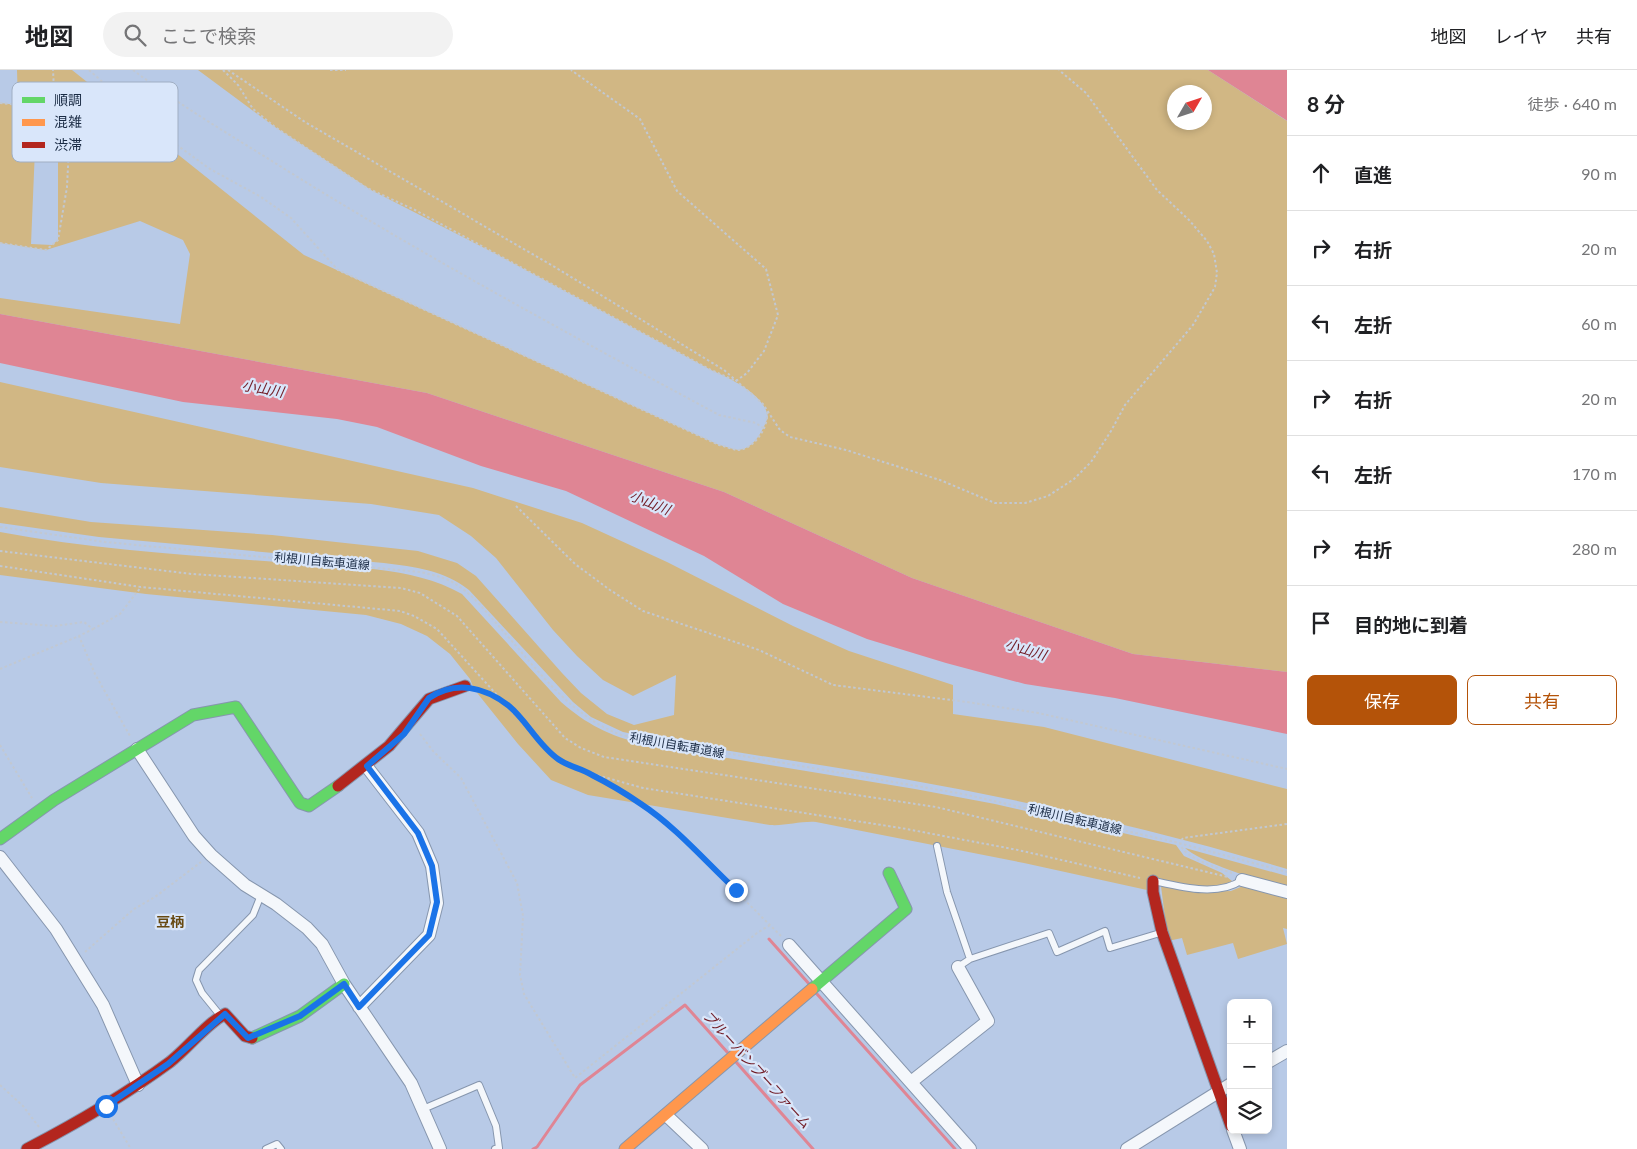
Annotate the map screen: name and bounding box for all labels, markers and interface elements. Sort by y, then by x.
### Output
search box [103,12,453,57]
text: 地図 [25,21,73,50]
icon: search [121,21,149,49]
text: ここで検索 [161,24,256,47]
text: 地図 [1431,25,1467,47]
text: レイヤ [1495,25,1548,47]
text: 共有 [1576,25,1612,47]
legend [12,82,178,162]
north arrow [1167,85,1212,130]
text: 順調 [54,91,82,108]
text: 8 分 [1307,91,1345,116]
text: 徒歩 · 640 m [1528,94,1617,113]
text: 混雑 [54,113,82,130]
text: 渋滞 [54,136,82,153]
icon: ahead [1307,159,1335,187]
text: 直進 [1354,163,1392,186]
text: 90 m [1581,164,1617,183]
icon: right [1307,234,1335,262]
text: 右折 [1354,238,1392,261]
text: 20 m [1581,239,1617,258]
icon: left [1307,309,1335,337]
text: 左折 [1354,313,1392,336]
text: 60 m [1581,314,1617,333]
water label: 小山川 [241,376,287,400]
icon: right [1307,384,1335,412]
text: 右折 [1354,388,1392,411]
text: 20 m [1581,389,1617,408]
icon: left [1307,459,1335,487]
text: 左折 [1354,463,1392,486]
text: 170 m [1572,464,1617,483]
water label: 小山川 [627,486,675,518]
icon: right [1307,534,1335,562]
text: 右折 [1354,538,1392,561]
text: 280 m [1572,539,1617,558]
street label: 利根川自転車道線 [274,549,370,573]
icon: arrive [1307,609,1335,637]
text: 目的地に到着 [1354,613,1468,636]
water label: 小山川 [1003,635,1050,664]
button: 保存 [1307,675,1457,725]
button: 共有 [1467,675,1617,725]
street label: 利根川自転車道線 [628,729,726,761]
street label: 利根川自転車道線 [1027,801,1123,837]
route end [725,879,748,902]
district label: 豆柄 [156,913,184,930]
map controls [1227,999,1272,1134]
button: + [1227,999,1272,1044]
water label: ブルーバンブーファーム [700,1007,814,1131]
button: − [1227,1044,1272,1089]
button: layers [1227,1089,1272,1134]
route start [95,1095,118,1118]

